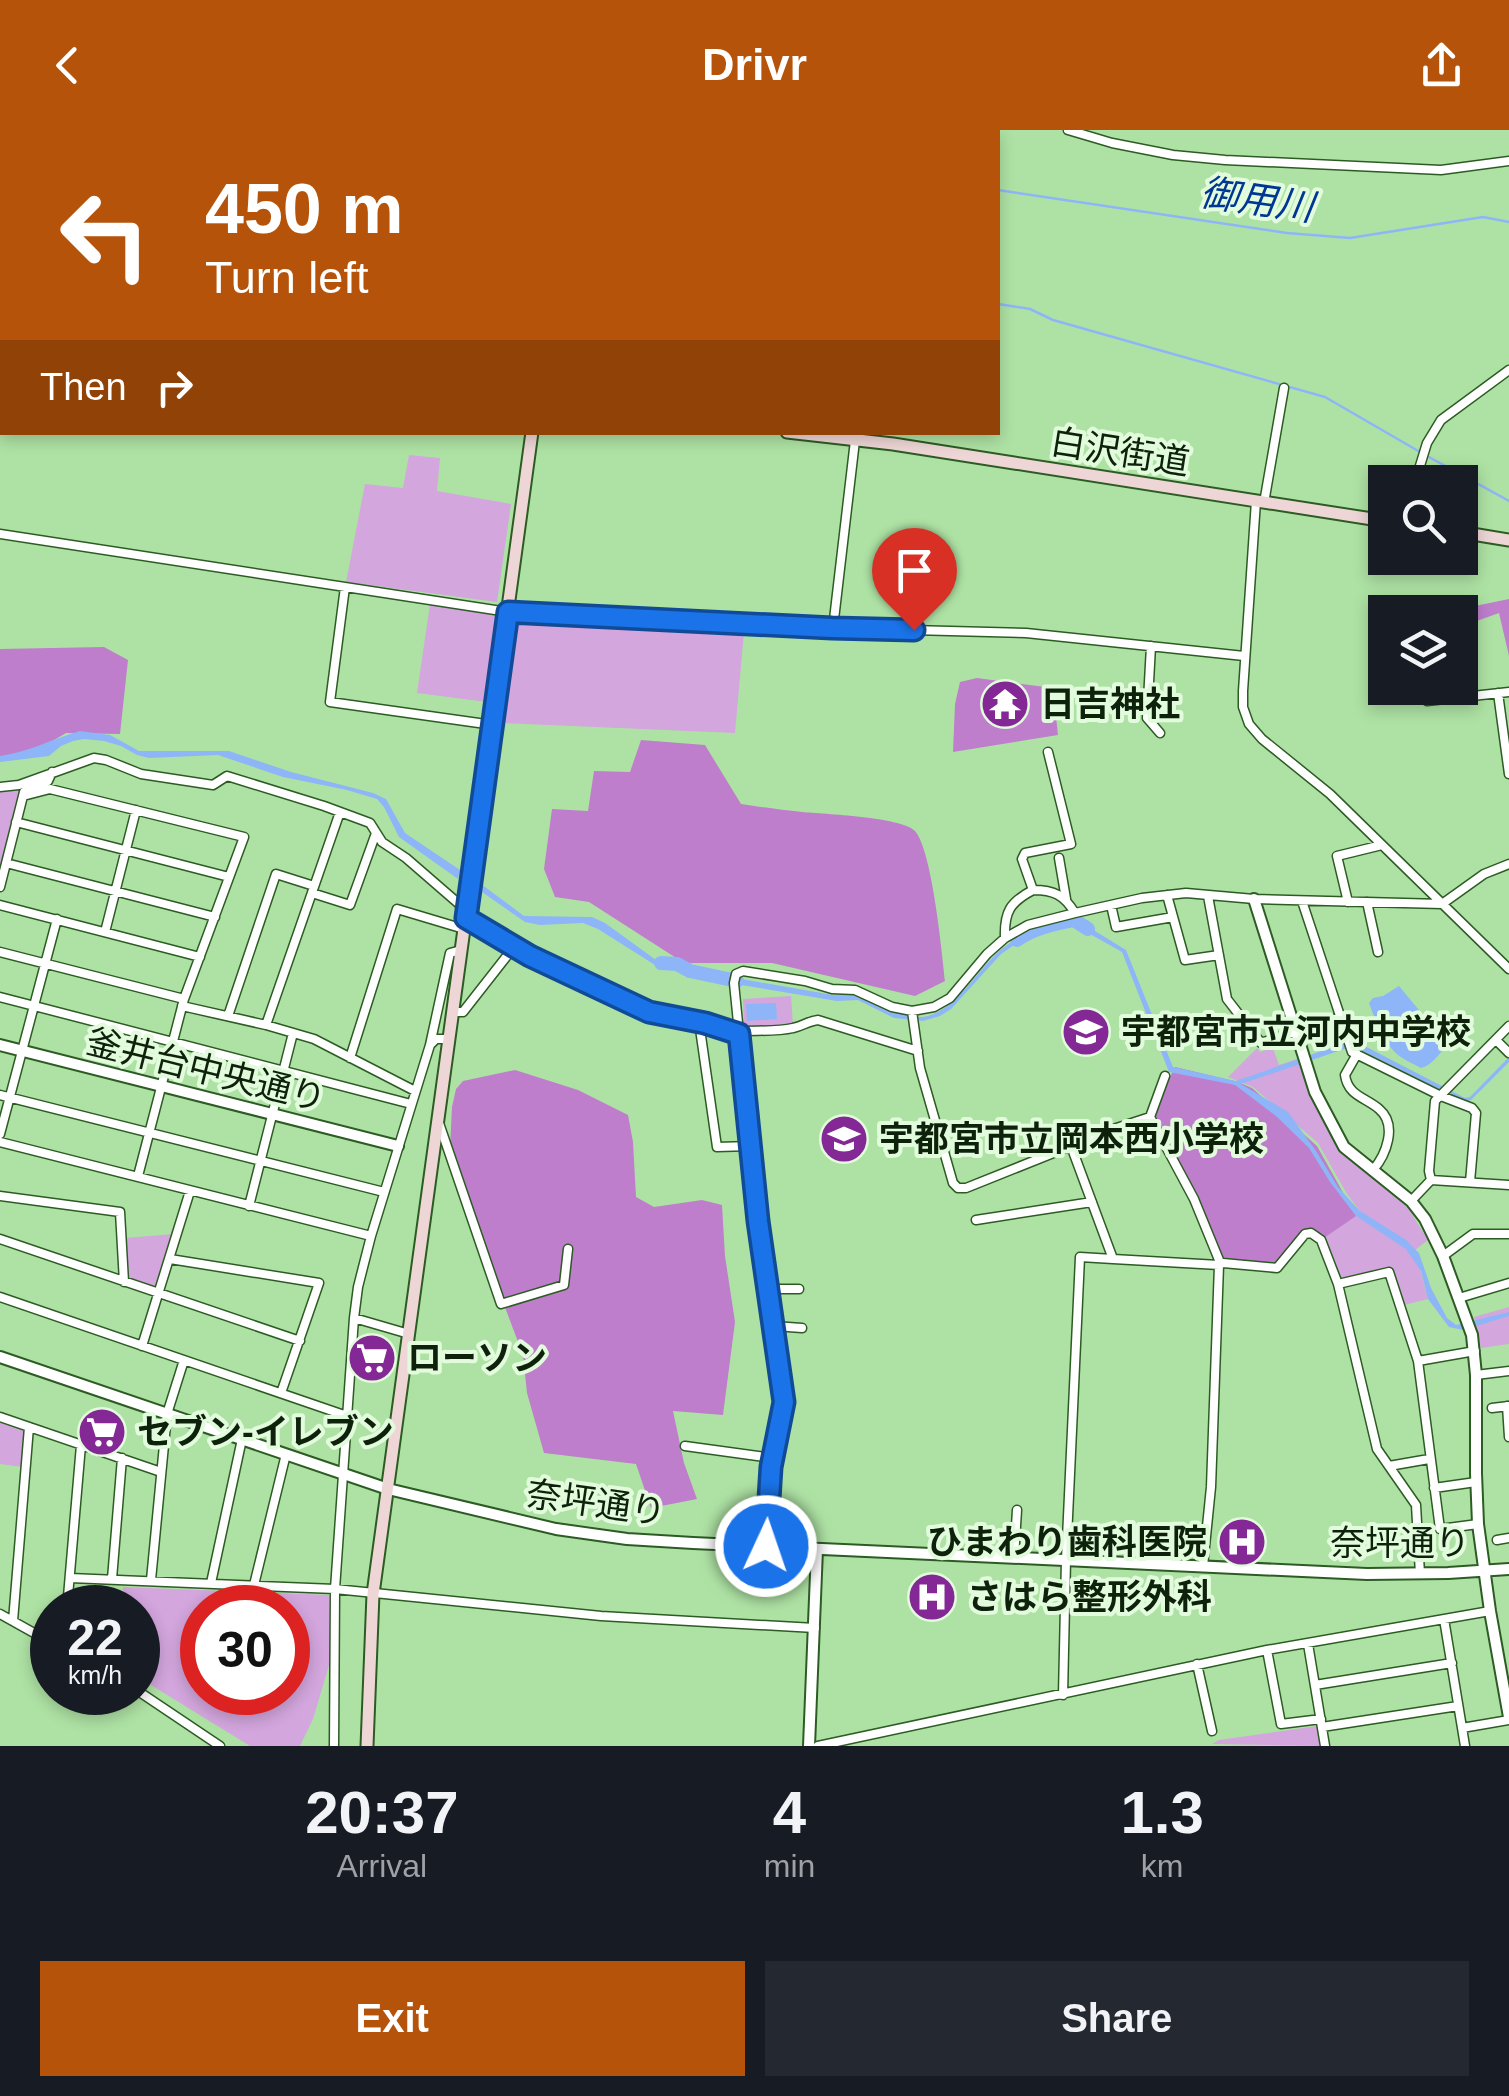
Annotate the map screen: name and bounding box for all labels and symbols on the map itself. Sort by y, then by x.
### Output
water label: 御用川 [1198,171,1320,229]
street label: 白沢街道 [1048,421,1192,482]
pin [872,528,957,631]
temple icon: 日吉神社 [979,678,1031,730]
place label: 日吉神社 [1040,684,1180,723]
school or university icon: 宇都宮市立河内中学校 [1060,1006,1112,1058]
place label: 宇都宮市立河内中学校 [1121,1012,1471,1051]
street label: 釜井台中央通り [83,1021,330,1118]
school or university icon: 宇都宮市立岡本西小学校 [818,1113,870,1165]
place label: 宇都宮市立岡本西小学校 [879,1119,1264,1158]
supermarket icon: ローソン [346,1332,398,1384]
place label: ローソン [407,1338,547,1377]
supermarket icon: セブン-イレブン [76,1406,128,1458]
place label: セブン-イレブン [137,1412,394,1451]
street label: 奈坪通り [524,1473,668,1532]
position arrow [714,1494,818,1598]
hospital icon: ひまわり歯科医院 [1216,1516,1268,1568]
place label: ひまわり歯科医院 [927,1522,1207,1561]
street label: 奈坪通り [1330,1523,1470,1562]
hospital icon: さはら整形外科 [906,1571,958,1623]
place label: さはら整形外科 [967,1577,1212,1616]
speed limit sign: 30 [180,1585,310,1715]

